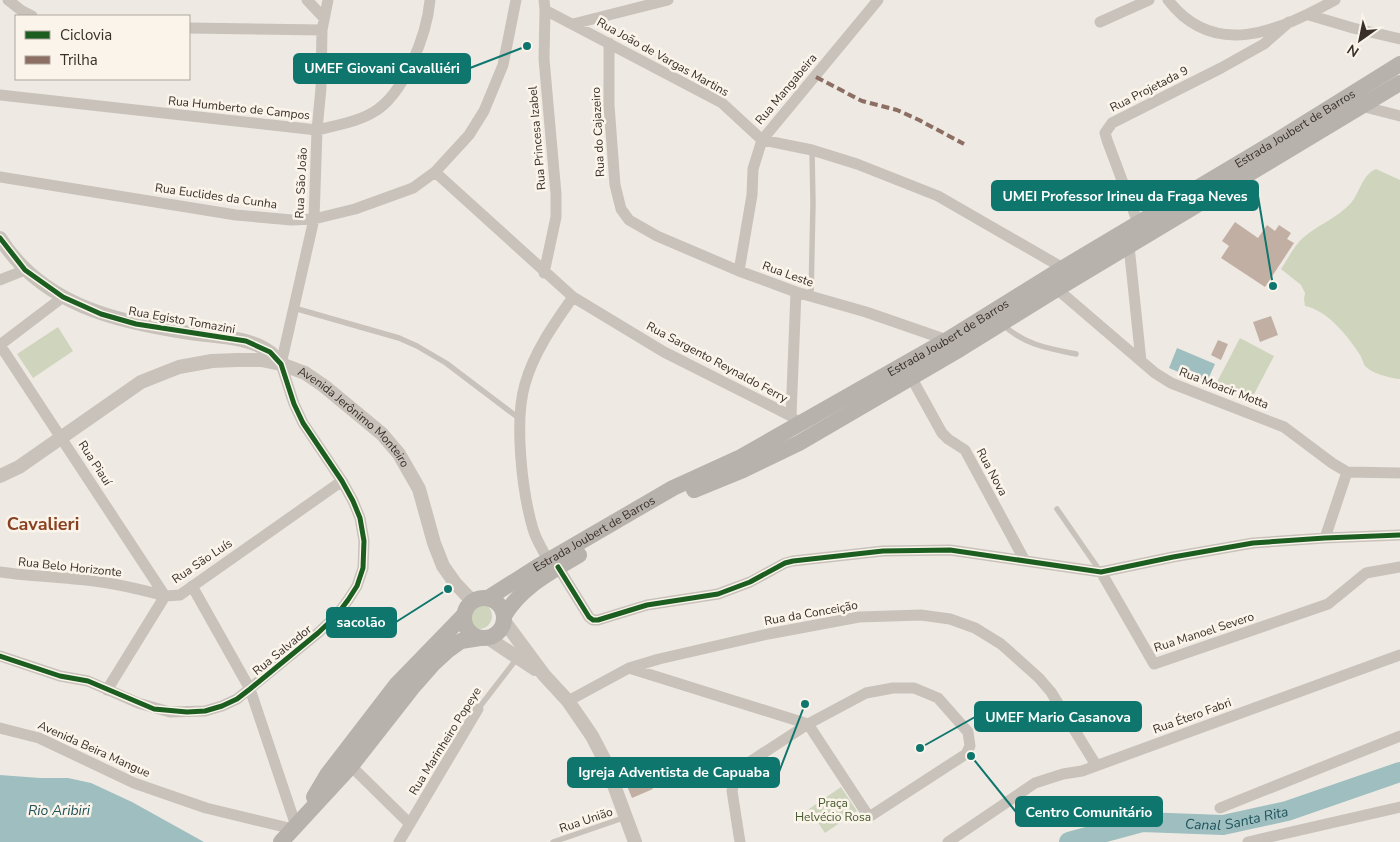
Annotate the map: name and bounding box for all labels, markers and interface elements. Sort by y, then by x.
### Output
street label: Rua João de Vargas Martins [594,14,732,100]
legend [15,15,190,80]
north arrow [1335,15,1385,65]
text: Ciclovia [60,25,112,45]
text: N [1344,40,1363,61]
text: Trilha [60,50,98,70]
street label: Rua Mangabeira [752,50,820,128]
callout: UMEF Giovani Cavalliéri [294,54,470,83]
text: UMEF Giovani Cavalliéri [304,59,460,78]
street label: Rua Projetada 9 [1107,62,1191,116]
street label: Rua Princesa Izabel [524,85,550,191]
street label: Rua do Cajazeiro [588,86,608,177]
street label: Estrada Joubert de Barros [1232,86,1358,172]
street label: Rua Humberto de Campos [167,93,311,123]
street label: Rua São João [291,147,311,219]
street label: Rua Euclides da Cunha [154,180,278,212]
callout: UMEI Professor Irineu da Fraga Neves [992,181,1258,210]
text: UMEI Professor Irineu da Fraga Neves [1002,187,1248,206]
street label: Rua Leste [760,257,816,291]
street label: Estrada Joubert de Barros [885,295,1012,380]
street label: Rua Egisto Tomazini [127,303,237,337]
street label: Rua Sargento Reynaldo Ferry [644,318,791,407]
street label: Avenida Jerônimo Monteiro [296,363,413,471]
street label: Rua Moacir Motta [1177,364,1271,412]
street label: Rua Piauí [75,437,116,490]
street label: Rua Nova [973,445,1011,499]
street label: Estrada Joubert de Barros [530,492,658,576]
district label: Cavalieri [7,512,79,536]
street label: Rua São Luís [169,535,235,587]
street label: Rua Belo Horizonte [17,554,123,580]
street label: Rua da Conceição [763,597,859,629]
callout: sacolão [327,608,396,637]
street label: Rua Manoel Severo [1152,608,1256,656]
text: sacolão [336,613,386,632]
street label: Rua Salvador [249,621,315,679]
street label: Rua Marinheiro Popeye [405,684,485,798]
street label: Rua Étero Fabri [1151,694,1233,738]
callout: UMEF Mario Casanova [975,702,1141,731]
text: UMEF Mario Casanova [985,708,1131,727]
street label: Avenida Beira Mangue [35,717,153,781]
callout: Igreja Adventista de Capuaba [568,758,779,787]
text: Igreja Adventista de Capuaba [578,763,770,782]
park label: Praça Helvécio Rosa [795,795,871,825]
callout: Centro Comunitário [1016,797,1162,826]
water label: Rio Aribiri [28,801,91,820]
water label: Canal Santa Rita [1185,802,1290,835]
street label: Rua União [557,803,615,837]
text: Centro Comunitário [1026,803,1152,822]

